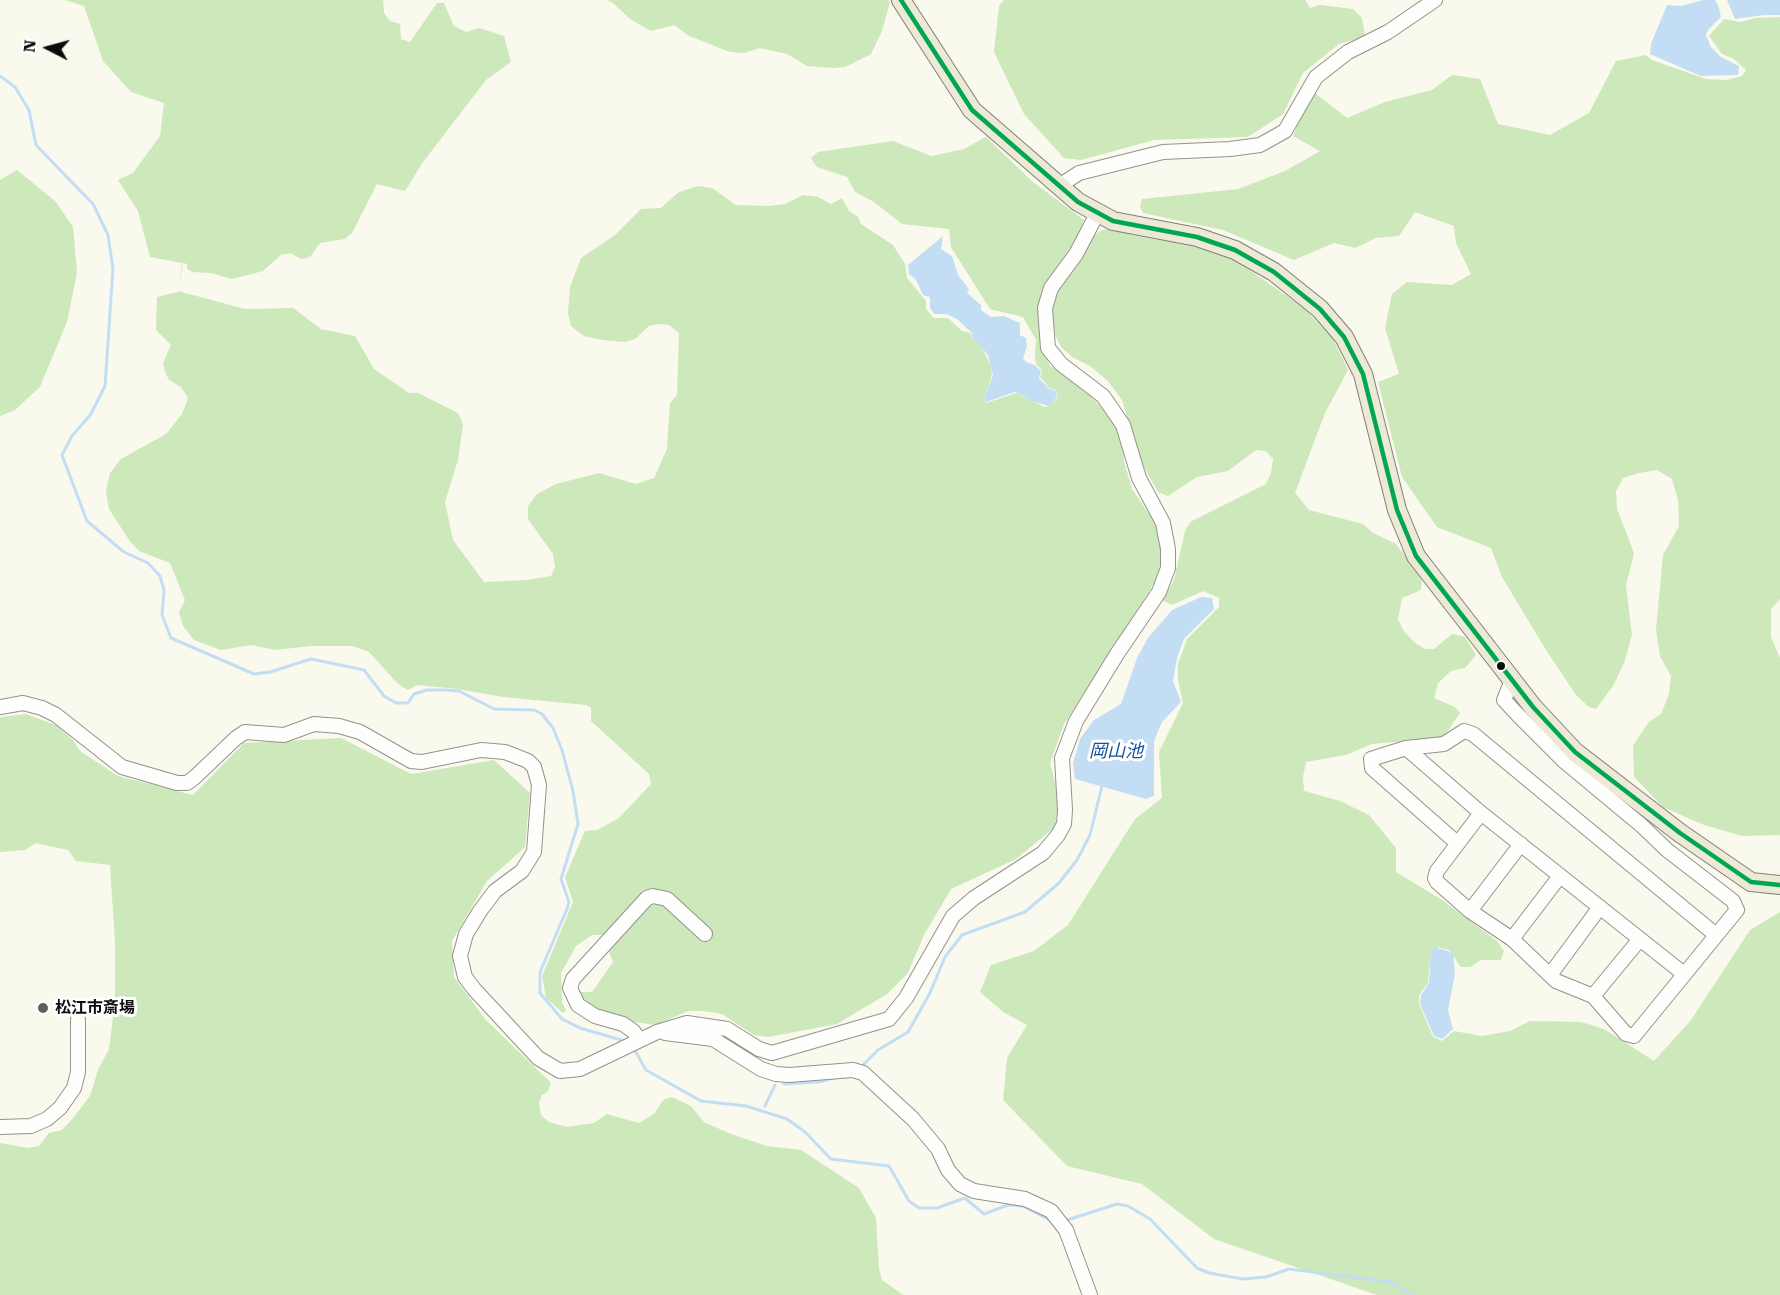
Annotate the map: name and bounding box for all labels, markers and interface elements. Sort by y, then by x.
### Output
north arrow [18,18,78,78]
text: N [20,39,40,53]
unlabelled marker [1495,660,1507,672]
water label: 岡山池 [1089,741,1143,763]
place label: 松江市斎場 [55,998,135,1018]
marker: 松江市斎場 [36,1001,50,1015]

